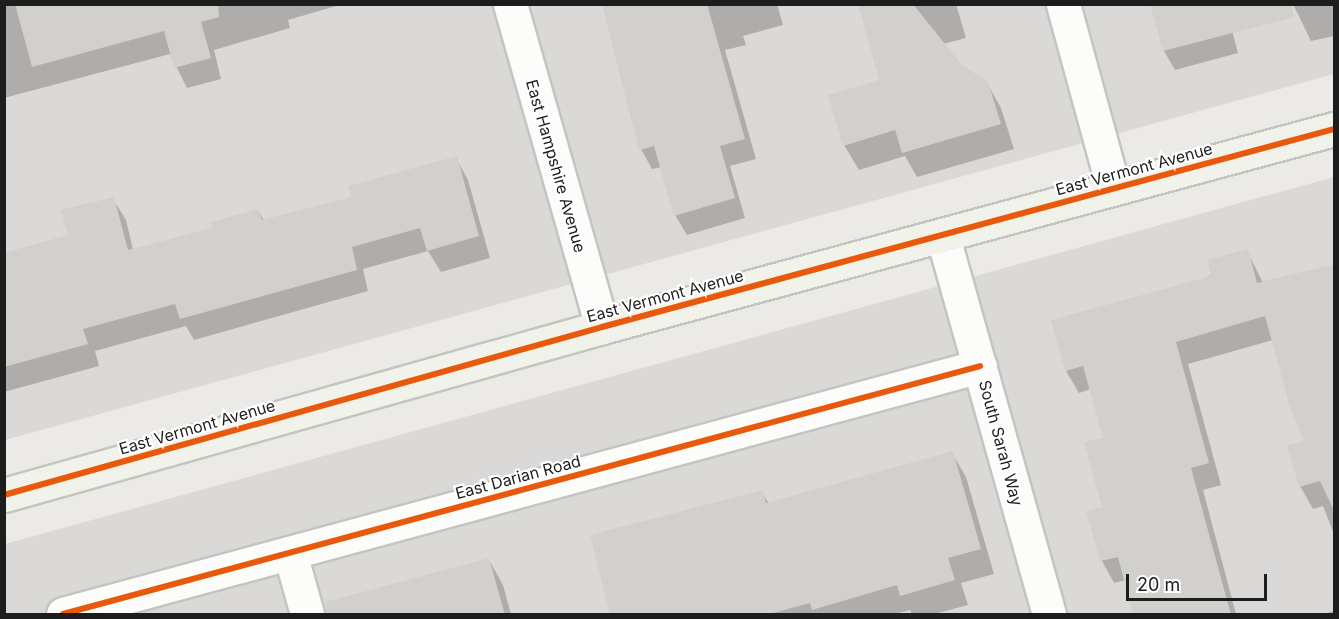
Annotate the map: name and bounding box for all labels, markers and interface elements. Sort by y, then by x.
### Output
street label: East Hampshire Avenue [522,77,590,255]
street label: East Vermont Avenue [1053,139,1215,199]
street label: East Vermont Avenue [584,266,746,326]
street label: South Sarah Way [975,378,1027,508]
street label: East Vermont Avenue [117,395,277,459]
street label: East Darian Road [453,451,583,503]
scale bar [1129,562,1270,600]
text: 20 m [1137,574,1180,595]

